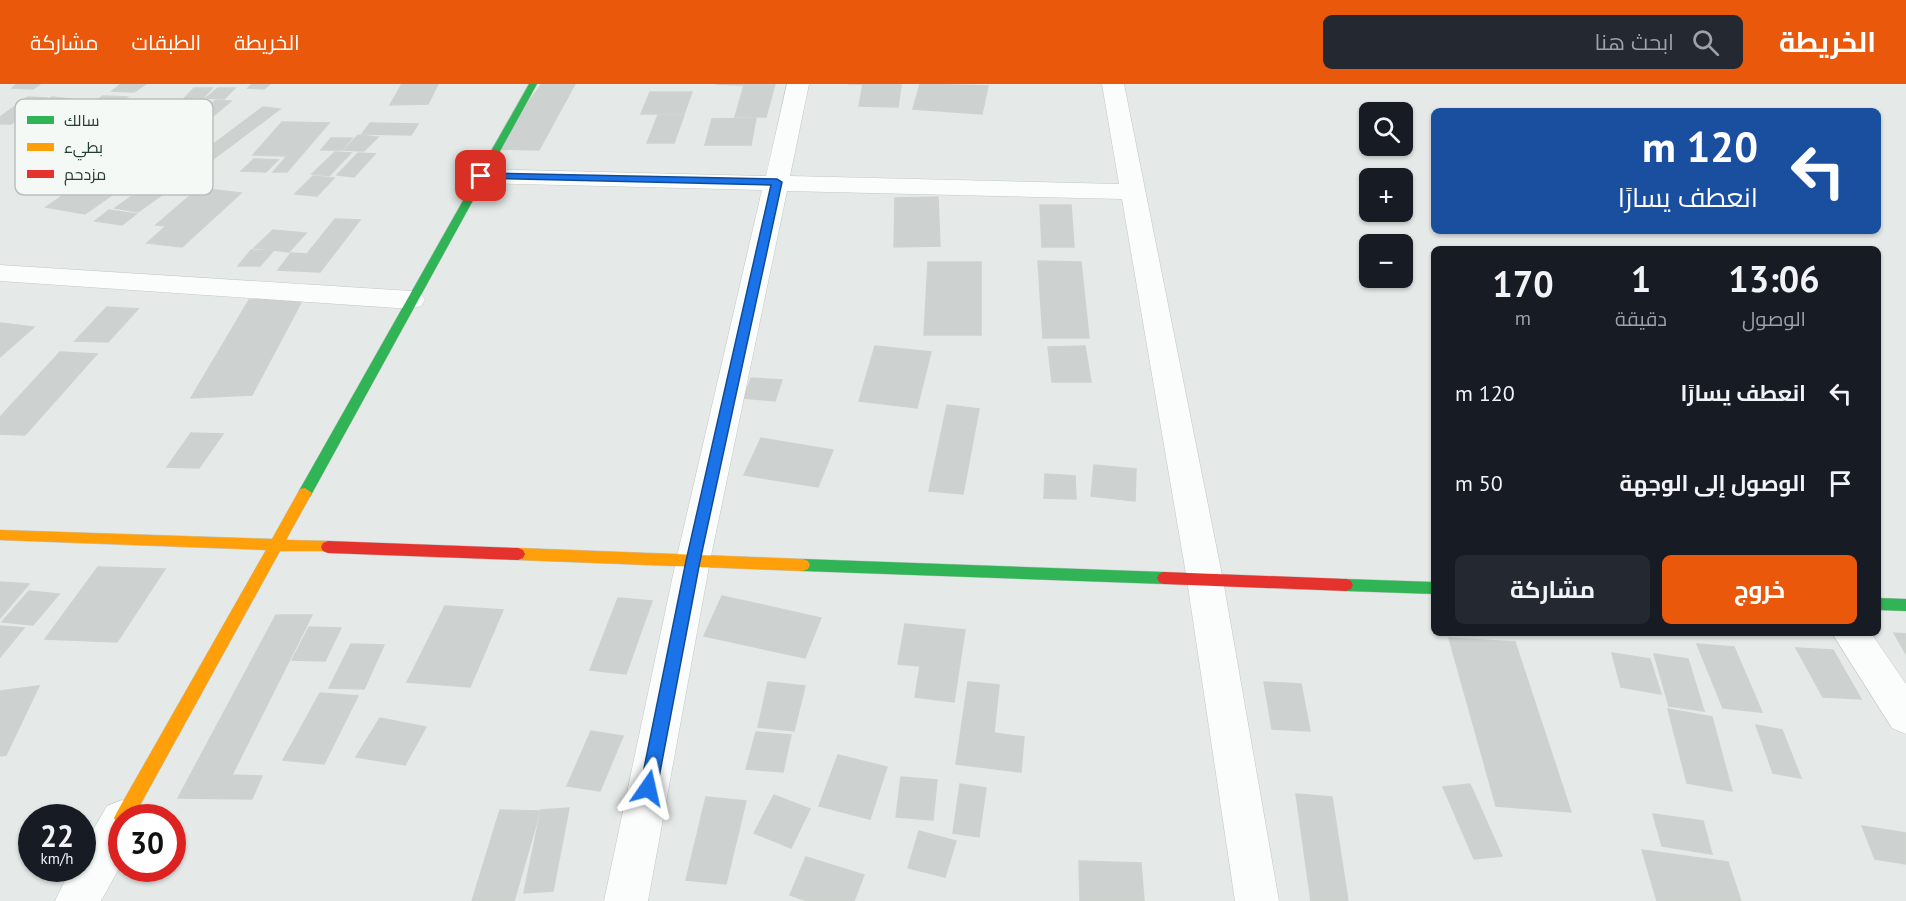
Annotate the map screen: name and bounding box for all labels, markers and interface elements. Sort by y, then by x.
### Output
search box [1323,15,1743,69]
text: الخريطة [1779,23,1876,60]
icon: search [1689,26,1722,59]
text: ابحث هنا [1595,28,1674,56]
text: مشاركة [30,29,99,56]
text: الطبقات [132,29,201,56]
text: الخريطة [234,29,300,56]
legend [15,99,213,195]
map controls [1359,102,1413,288]
button: search [1359,102,1413,156]
text: سالك [64,110,99,130]
text: 120 m [1642,119,1758,174]
icon: left [1779,132,1857,210]
text: بطيء [64,137,103,161]
pin [455,150,506,201]
icon: arrive [464,159,497,192]
text: مزدحم [64,164,106,186]
button: + [1359,168,1413,222]
text: انعطف يسارًا [1618,180,1758,214]
button: − [1359,234,1413,288]
text: 1 [1631,255,1651,302]
text: 13:06 [1728,255,1820,302]
text: 170 [1492,260,1554,307]
text: m [1515,305,1531,331]
text: دقيقة [1615,306,1667,332]
text: الوصول [1742,306,1806,332]
icon: left [1824,377,1857,410]
text: 120 m [1455,379,1515,407]
text: انعطف يسارًا [1680,379,1806,407]
icon: arrive [1824,467,1857,500]
text: 50 m [1455,469,1503,497]
text: الوصول إلى الوجهة [1620,469,1806,497]
button: مشاركة [1455,555,1650,624]
button: خروج [1662,555,1857,624]
position arrow [616,756,680,820]
speed limit sign: 30 [108,804,186,882]
text: 22 [40,816,74,855]
text: km/h [41,849,73,868]

